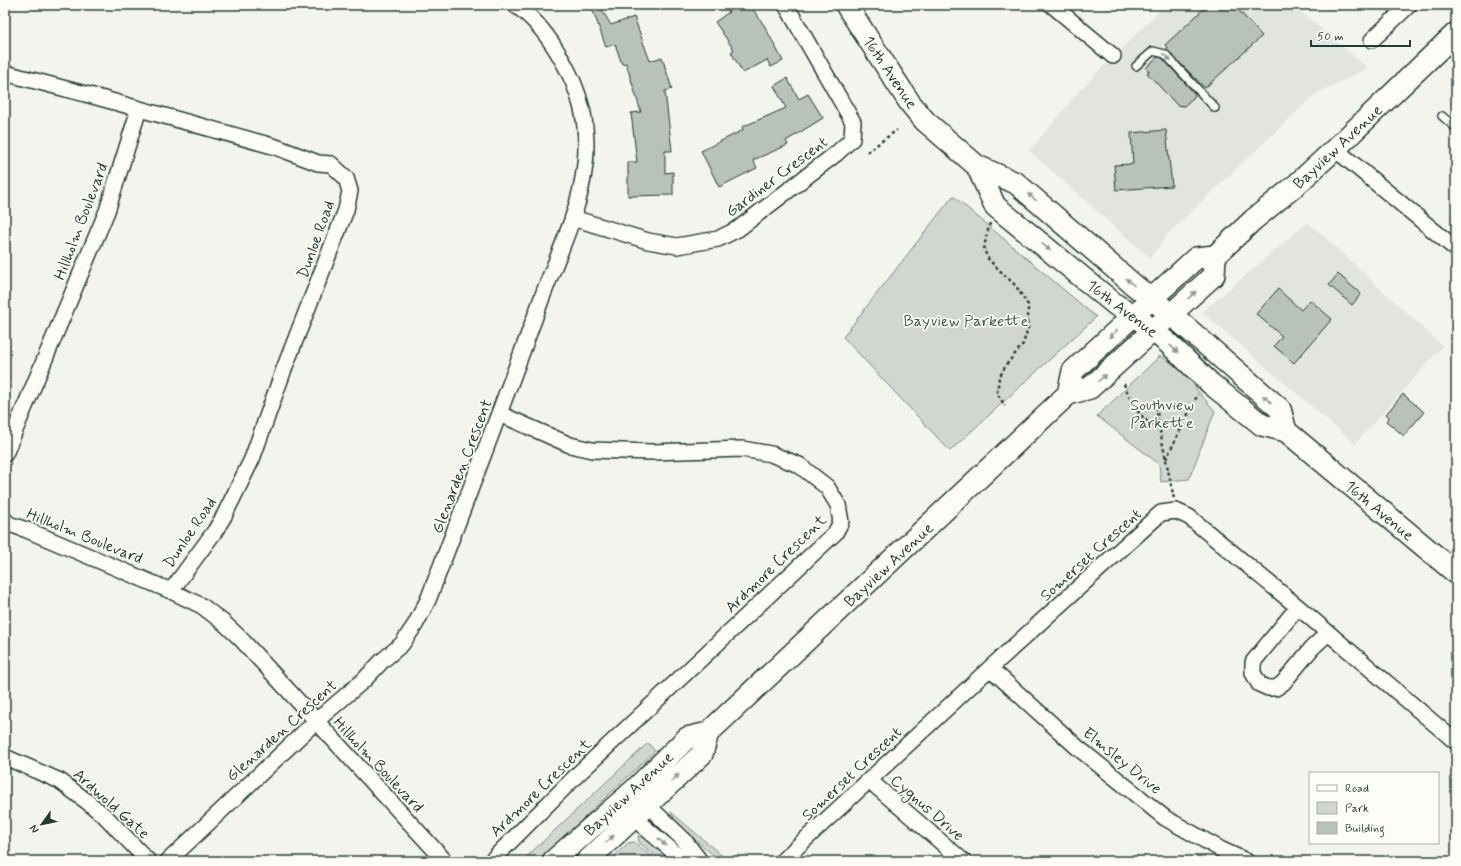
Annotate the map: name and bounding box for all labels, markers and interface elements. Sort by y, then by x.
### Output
scale bar [1311,22,1410,48]
text: 50 m [1317,29,1344,45]
street label: 16th Avenue [858,32,922,114]
one-way arrow [1162,53,1172,61]
street label: Bayview Avenue [1289,100,1387,194]
street label: Gardiner Crescent [722,132,832,222]
street label: Hillholm Boulevard [49,160,113,283]
one-way arrow [1026,192,1037,201]
street label: Dunloe Road [293,198,340,281]
one-way arrow [1040,243,1051,252]
street label: 16th Avenue [1082,276,1162,343]
one-way arrow [1125,277,1135,286]
one-way arrow [1187,291,1197,300]
park label: Bayview Parkette [904,311,1029,332]
one-way arrow [1108,329,1118,339]
one-way arrow [1169,344,1179,354]
one-way arrow [1097,373,1107,382]
one-way arrow [1262,394,1273,403]
park label: Southview Parkette [1130,395,1194,434]
street label: Glenarden Crescent [427,396,498,537]
street label: 16th Avenue [1340,476,1418,546]
street label: Dunloe Road [159,493,222,572]
street label: Hillholm Boulevard [23,503,146,569]
street label: Somerset Crescent [1036,504,1146,606]
street label: Ardmore Crescent [721,510,832,618]
street label: Bayview Avenue [840,518,938,612]
street label: Glenarden Crescent [222,675,342,787]
street label: Hillholm Boulevard [328,713,428,817]
street label: Somerset Crescent [798,722,906,826]
street label: Elmsley Drive [1078,723,1166,799]
street label: Ardmore Crescent [486,734,597,842]
street label: Bayview Avenue [580,747,678,841]
street label: Ardwold Gate [68,764,154,844]
street label: Cygnus Drive [885,770,968,847]
legend [1309,772,1439,844]
one-way arrow [670,774,680,783]
text: Road [1345,781,1369,797]
text: Park [1345,801,1369,817]
north arrow [22,804,62,844]
text: Building [1345,821,1385,838]
text: N [27,822,42,836]
one-way arrow [605,834,615,843]
one-way arrow [657,838,668,847]

